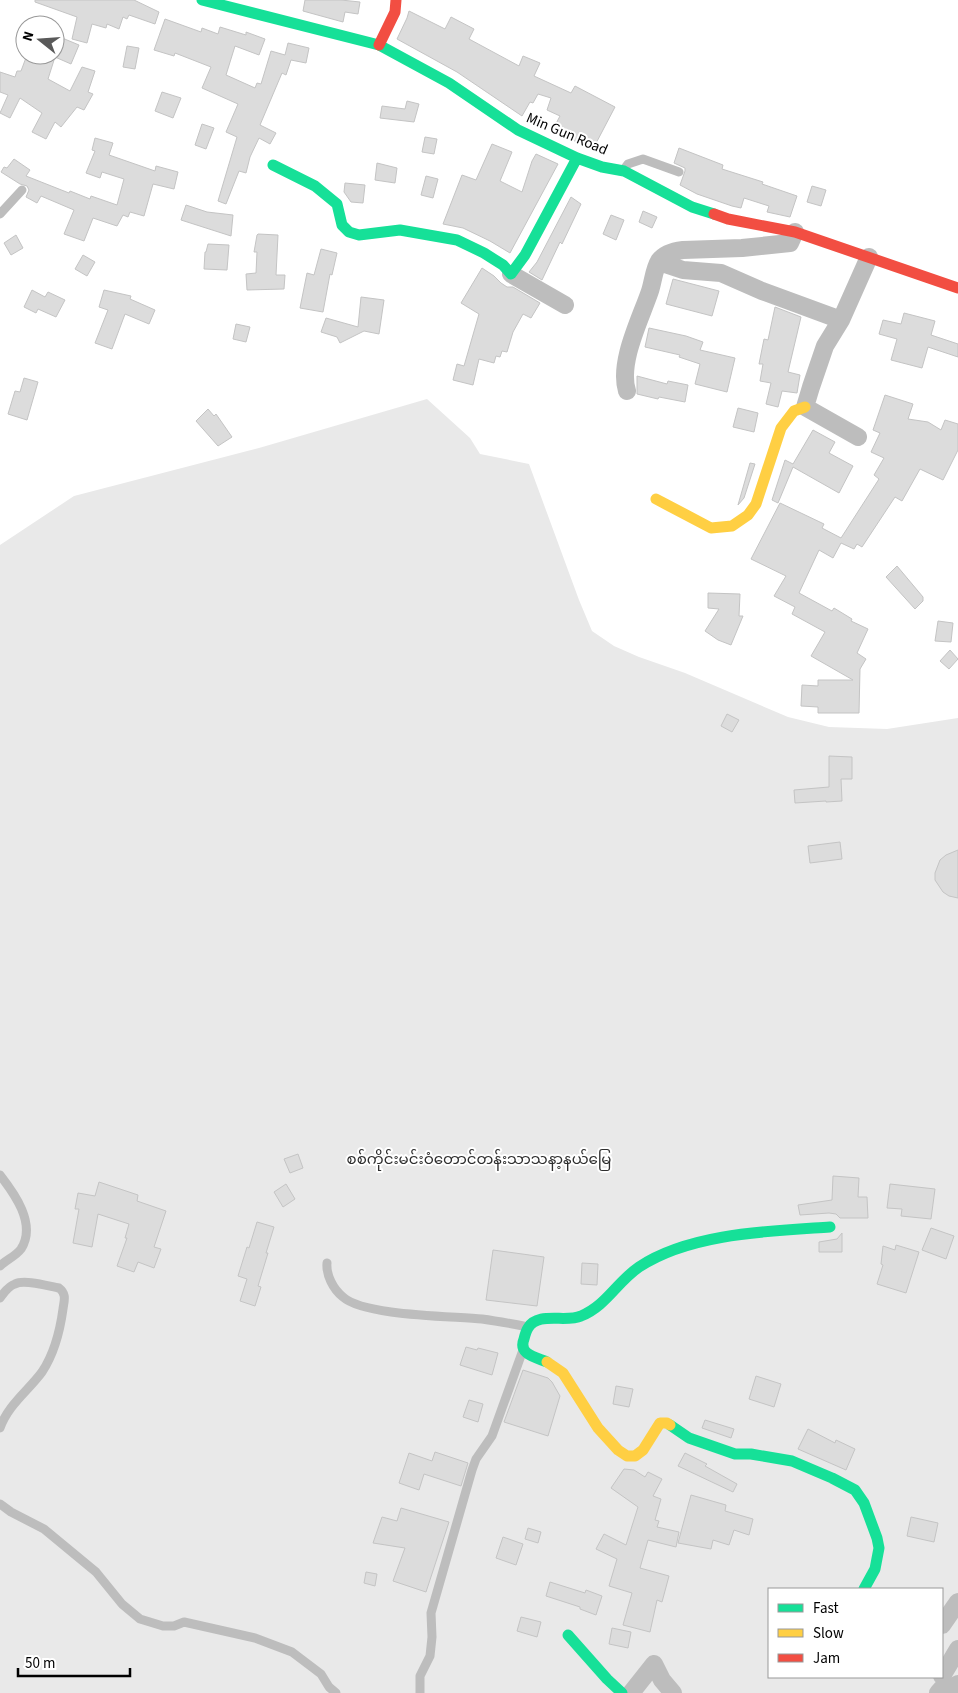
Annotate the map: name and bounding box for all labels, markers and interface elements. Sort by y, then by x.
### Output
north arrow [15,15,65,65]
text: N [18,29,39,44]
street label: Min Gun Road [523,107,611,161]
park label: စစ်ကိုင်းမင်းဝံတောင်တန်းသာသနာ့နယ်မြေ [347,1149,611,1171]
legend [768,1588,943,1678]
text: Fast [813,1598,839,1619]
text: Slow [813,1623,844,1644]
scale bar [18,1646,130,1678]
text: Jam [813,1648,840,1669]
text: 50 m [25,1653,55,1674]

